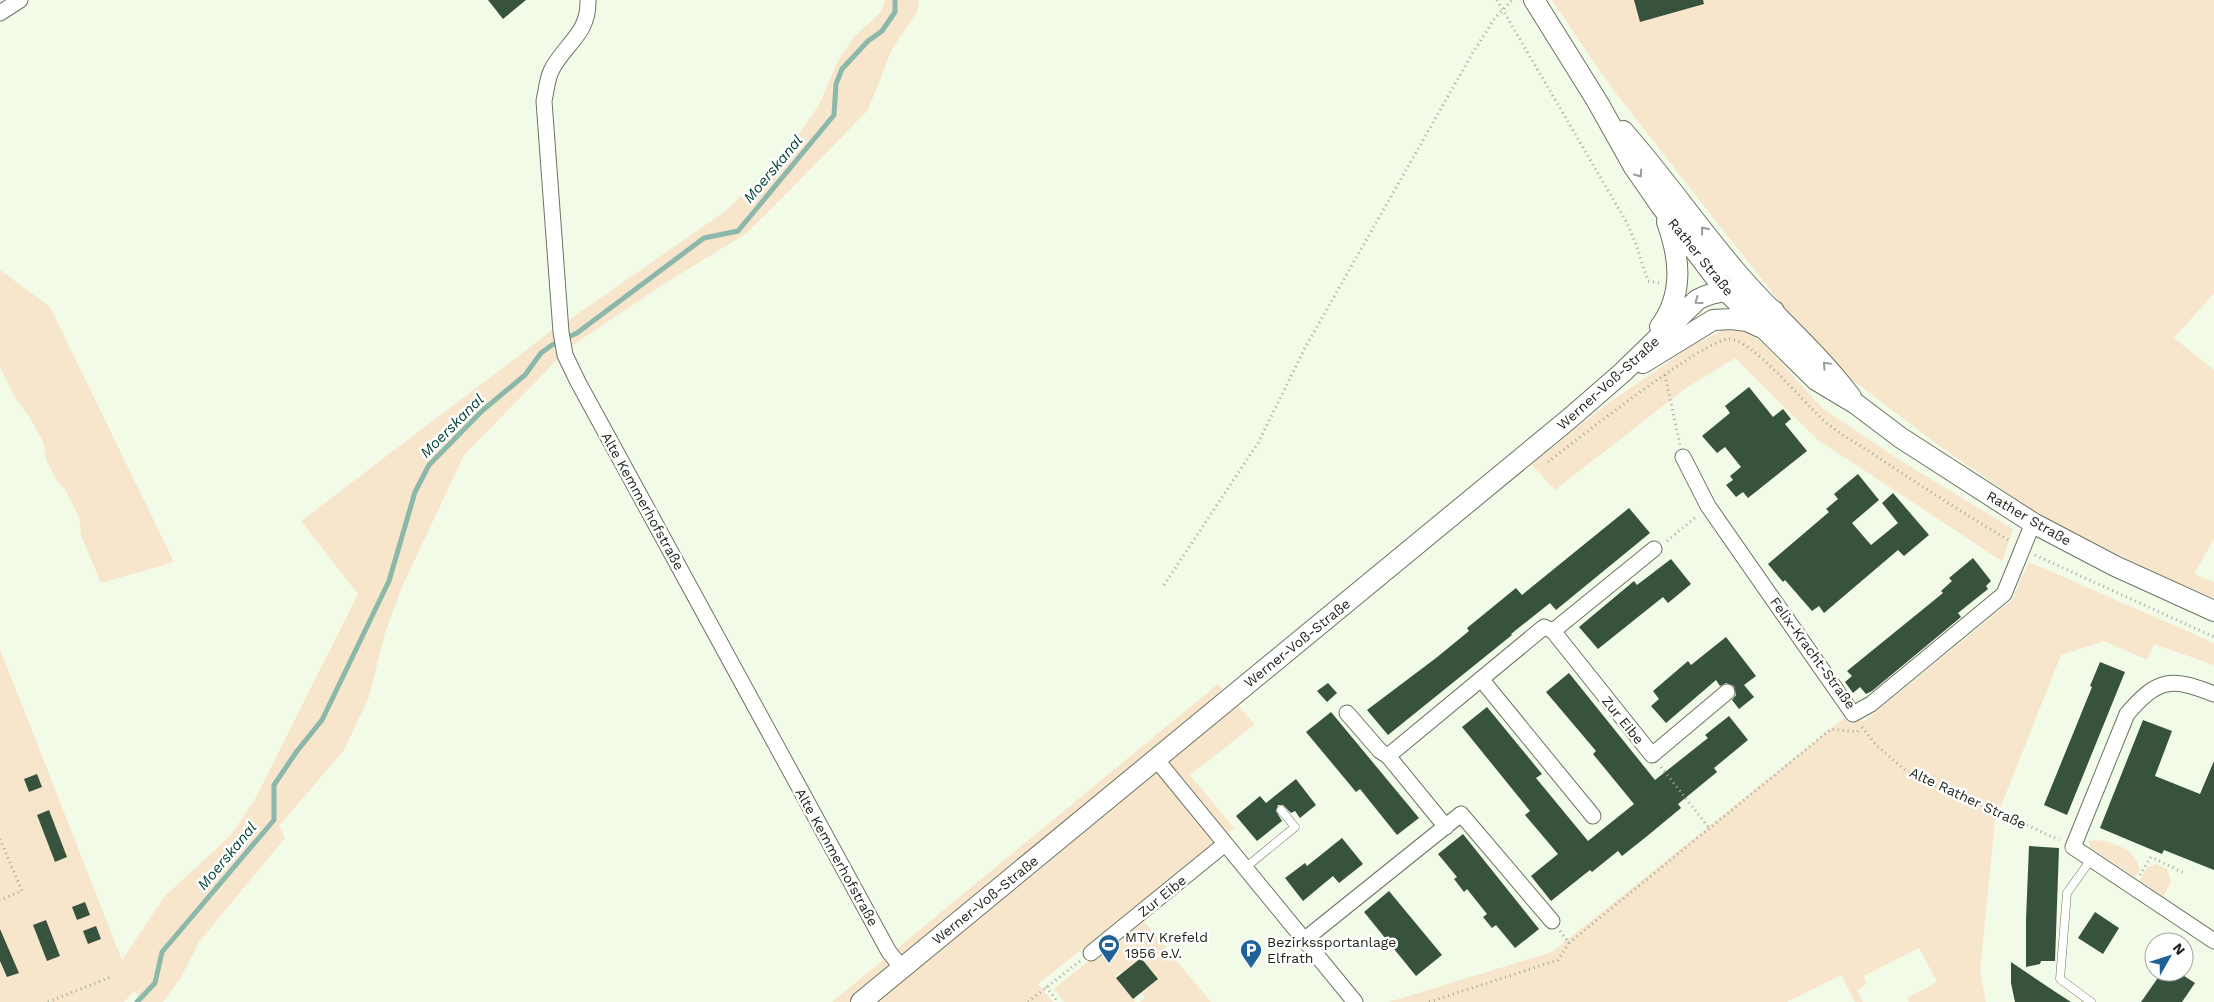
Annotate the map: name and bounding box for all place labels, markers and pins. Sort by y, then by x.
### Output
place label: MTV Krefeld 1956 e.V. [1125,929,1208,961]
sports icon: MTV Krefeld 1956 e.V. [1097,933,1121,964]
place label: Bezirkssportanlage Elfrath [1267,934,1396,966]
parking icon: Bezirkssportanlage Elfrath [1239,938,1263,969]

